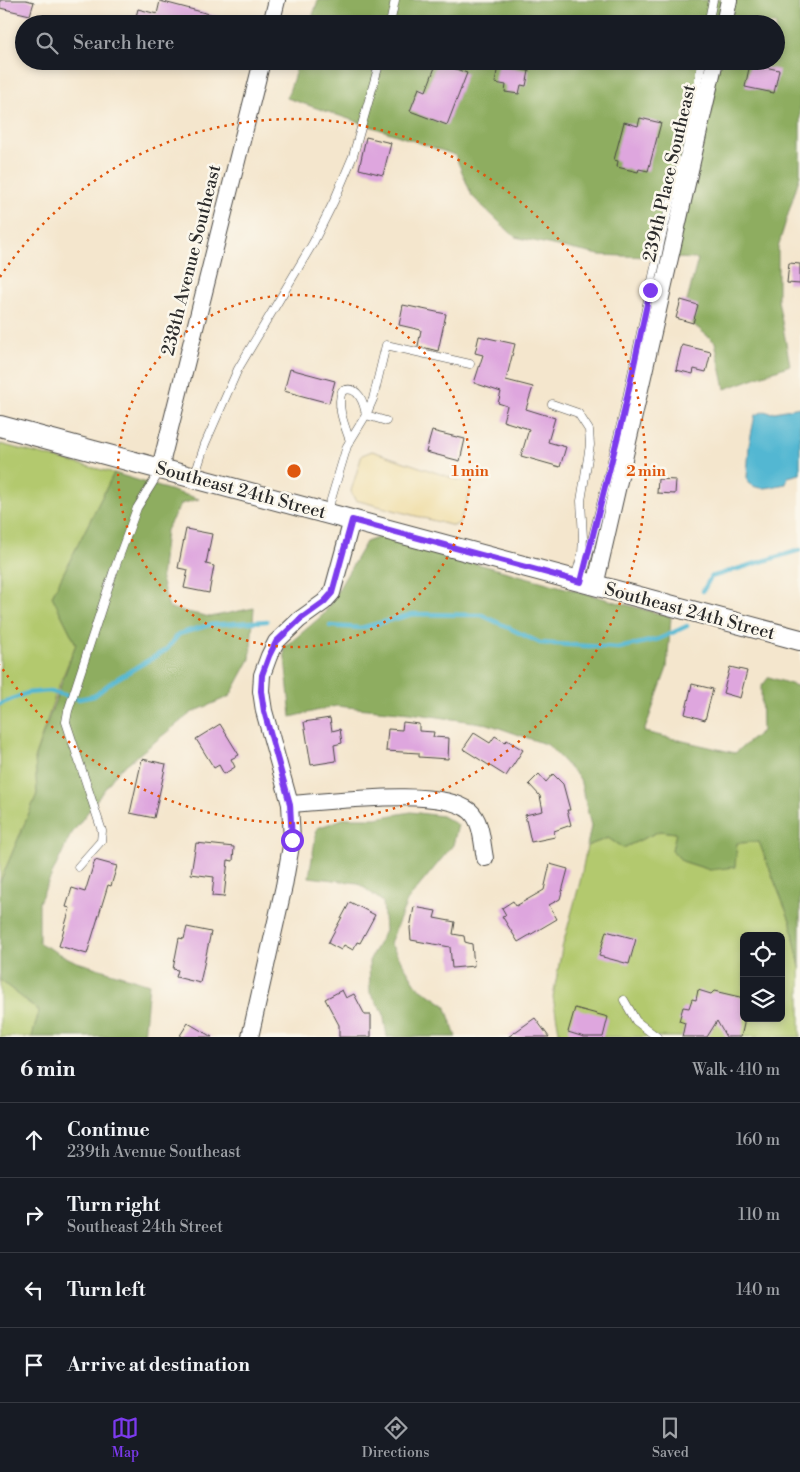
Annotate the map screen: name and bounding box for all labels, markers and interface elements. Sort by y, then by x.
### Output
search box [15,15,785,70]
icon: search [33,29,61,57]
text: Search here [73,31,174,55]
street label: 239th Place Southeast [638,82,701,264]
street label: 238th Avenue Southeast [157,162,226,358]
route end [639,279,662,302]
street label: Southeast 24th Street [153,457,329,524]
centre of rings [285,462,303,480]
text: 1 min [451,462,489,481]
text: 2 min [626,462,666,481]
street label: Southeast 24th Street [602,578,778,645]
route start [281,829,304,852]
map controls [740,932,785,1022]
button: locate [740,932,785,977]
button: layers [740,977,785,1022]
text: 6 min [20,1057,75,1083]
text: Walk · 410 m [692,1060,780,1080]
text: Continue [67,1118,150,1142]
icon: ahead [20,1126,48,1154]
text: 160 m [736,1130,780,1150]
text: 239th Avenue Southeast [67,1142,241,1162]
text: Turn right [67,1193,160,1217]
icon: right [20,1201,48,1229]
text: 110 m [738,1205,780,1225]
text: Southeast 24th Street [67,1217,223,1237]
icon: left [20,1276,48,1304]
text: Turn left [67,1278,146,1302]
text: 140 m [736,1280,780,1300]
icon: arrive [20,1351,48,1379]
text: Arrive at destination [67,1353,250,1377]
tab: Map [111,1414,139,1462]
tab: Directions [362,1414,429,1462]
tab: Saved [652,1414,689,1462]

